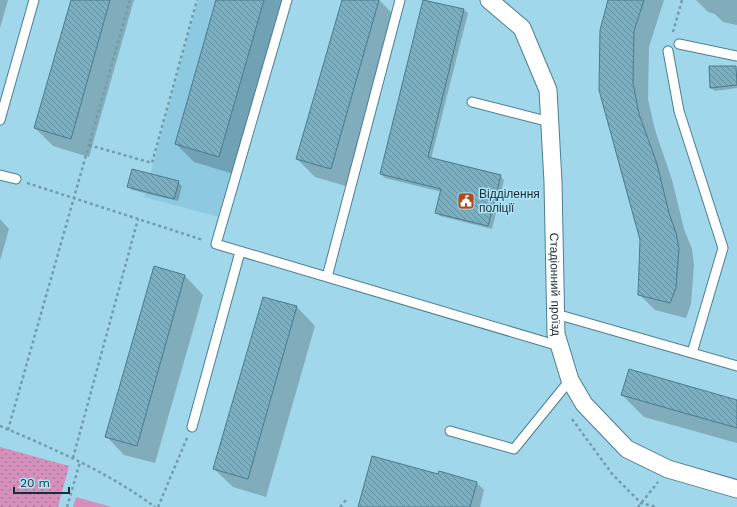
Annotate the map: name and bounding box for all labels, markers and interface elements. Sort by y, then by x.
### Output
place label: Відділення поліції [479,187,540,215]
public building icon: Відділення поліції [456,191,476,211]
street label: Стадіонний проїзд [547,233,563,336]
scale bar [14,469,69,495]
text: 20 m [20,476,50,490]

